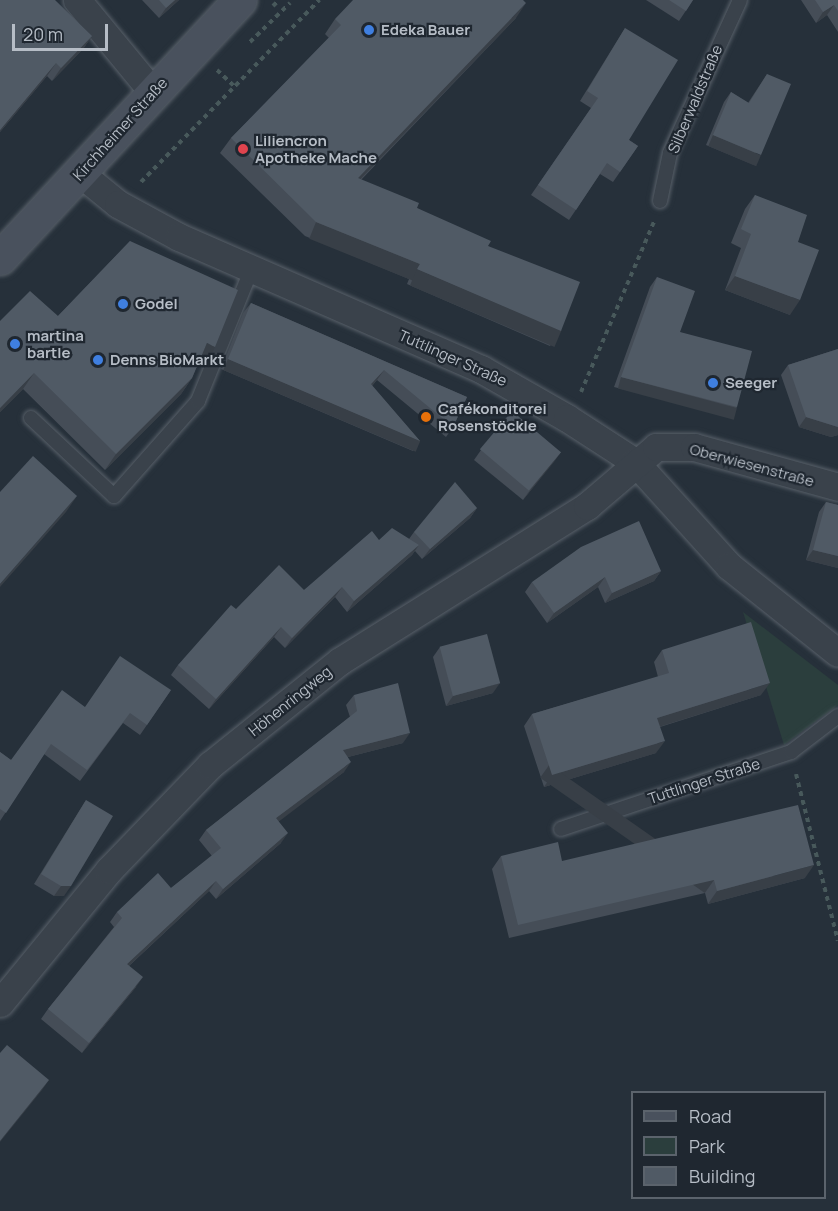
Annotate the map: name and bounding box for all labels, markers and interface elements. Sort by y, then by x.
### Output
scale bar [15,12,111,50]
place label: Edeka Bauer [381,21,470,39]
text: 20 m [23,22,63,46]
marker: Edeka Bauer [362,23,376,37]
street label: Silberwaldstraße [664,42,726,156]
street label: Kirchheimer Straße [69,74,171,184]
place label: Liliencron Apotheke Mache [255,131,377,166]
marker: Liliencron Apotheke Mache [236,142,250,156]
place label: Godel [135,295,178,313]
marker: Godel [116,297,130,311]
place label: martina bartle [27,326,84,361]
street label: Tuttlinger Straße [396,326,510,390]
marker: martina bartle [8,337,22,351]
place label: Denns BioMarkt [110,351,224,369]
marker: Denns BioMarkt [91,353,105,367]
place label: Seeger [725,374,777,392]
marker: Seeger [706,376,720,390]
place label: Cafékonditorei Rosenstöckle [438,399,547,434]
marker: Cafékonditorei Rosenstöckle [419,410,433,424]
street label: Oberwiesenstraße [688,440,816,490]
street label: Höhenringweg [245,662,335,740]
street label: Tuttlinger Straße [646,754,762,808]
legend [631,1091,826,1199]
text: Road [689,1104,732,1128]
text: Park [689,1134,725,1158]
text: Building [689,1164,755,1188]

